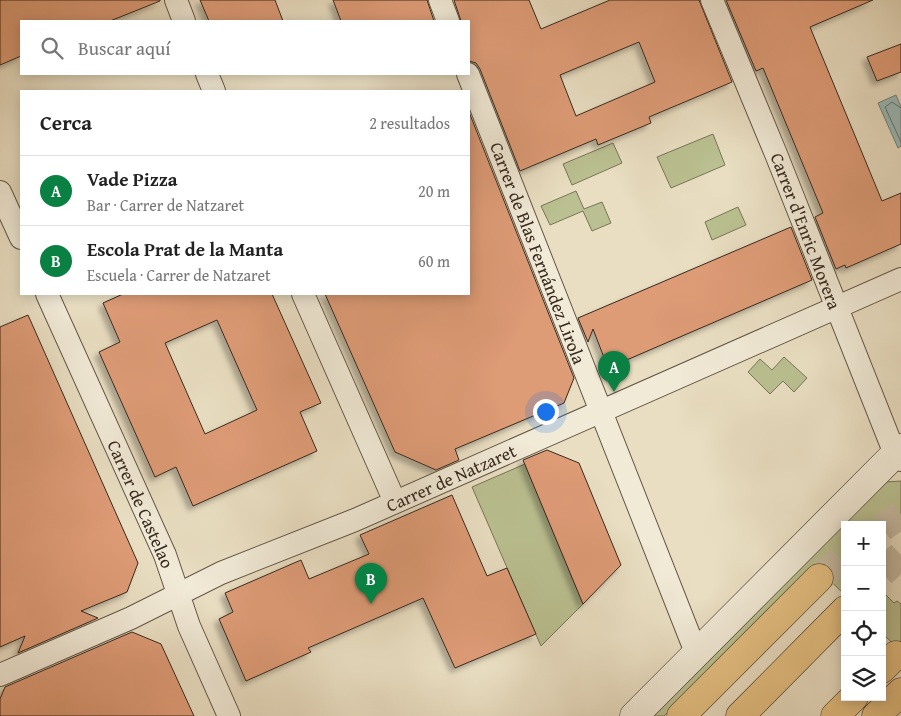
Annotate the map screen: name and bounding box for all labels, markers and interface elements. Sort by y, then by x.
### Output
search box [20,20,470,75]
icon: search [38,34,66,62]
text: Buscar aquí [78,34,171,62]
text: Cerca [40,107,92,138]
text: 2 resultados [369,111,450,135]
street label: Carrer de Blas Fernández Lirola [483,138,593,368]
street label: Carrer d'Enric Morera [764,149,848,314]
text: Vade Pizza [87,165,178,193]
text: A [51,179,61,203]
text: 20 m [418,179,450,203]
text: Bar · Carrer de Natzaret [87,193,244,217]
text: Escola Prat de la Manta [87,235,283,263]
text: B [51,249,61,273]
text: 60 m [418,249,450,273]
text: Escuela · Carrer de Natzaret [87,263,271,287]
pin: A [598,351,630,392]
your location [533,399,559,425]
street label: Carrer de Castelao [101,436,181,572]
street label: Carrer de Natzaret [382,437,521,519]
map controls [841,521,886,701]
button: + [841,521,886,566]
pin: B [355,563,387,604]
button: − [841,566,886,611]
button: locate [841,611,886,656]
button: layers [841,656,886,701]

